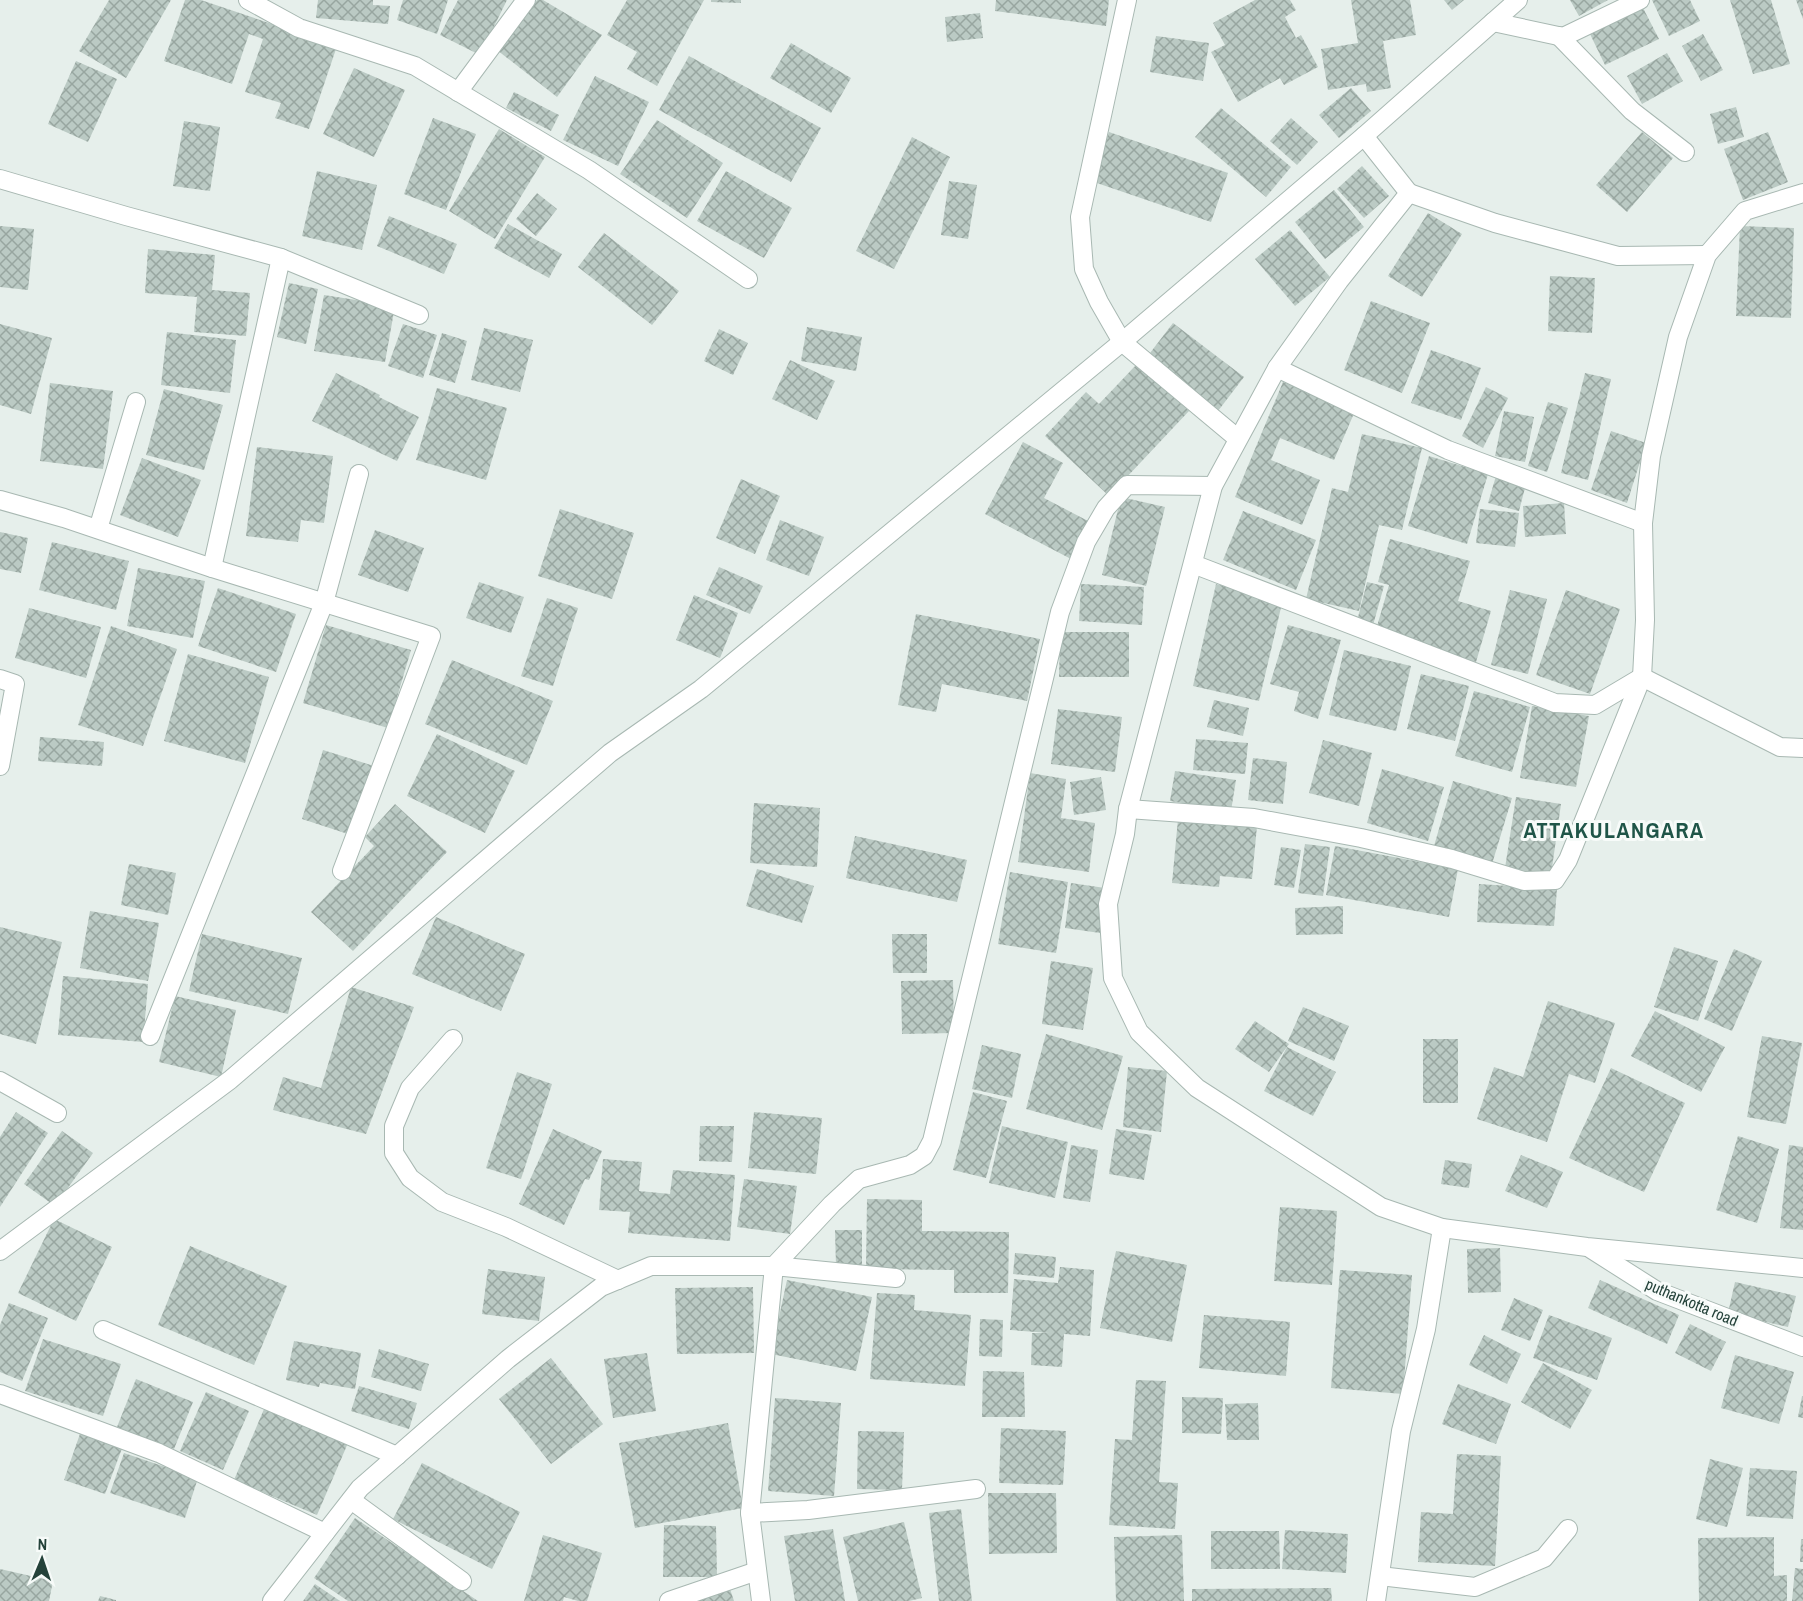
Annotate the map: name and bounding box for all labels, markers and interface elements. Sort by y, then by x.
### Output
district label: ATTAKULANGARA [1523,815,1705,845]
street label: puthankotta road [1642,1273,1742,1331]
north arrow [12,1529,72,1589]
text: N [37,1533,48,1555]

